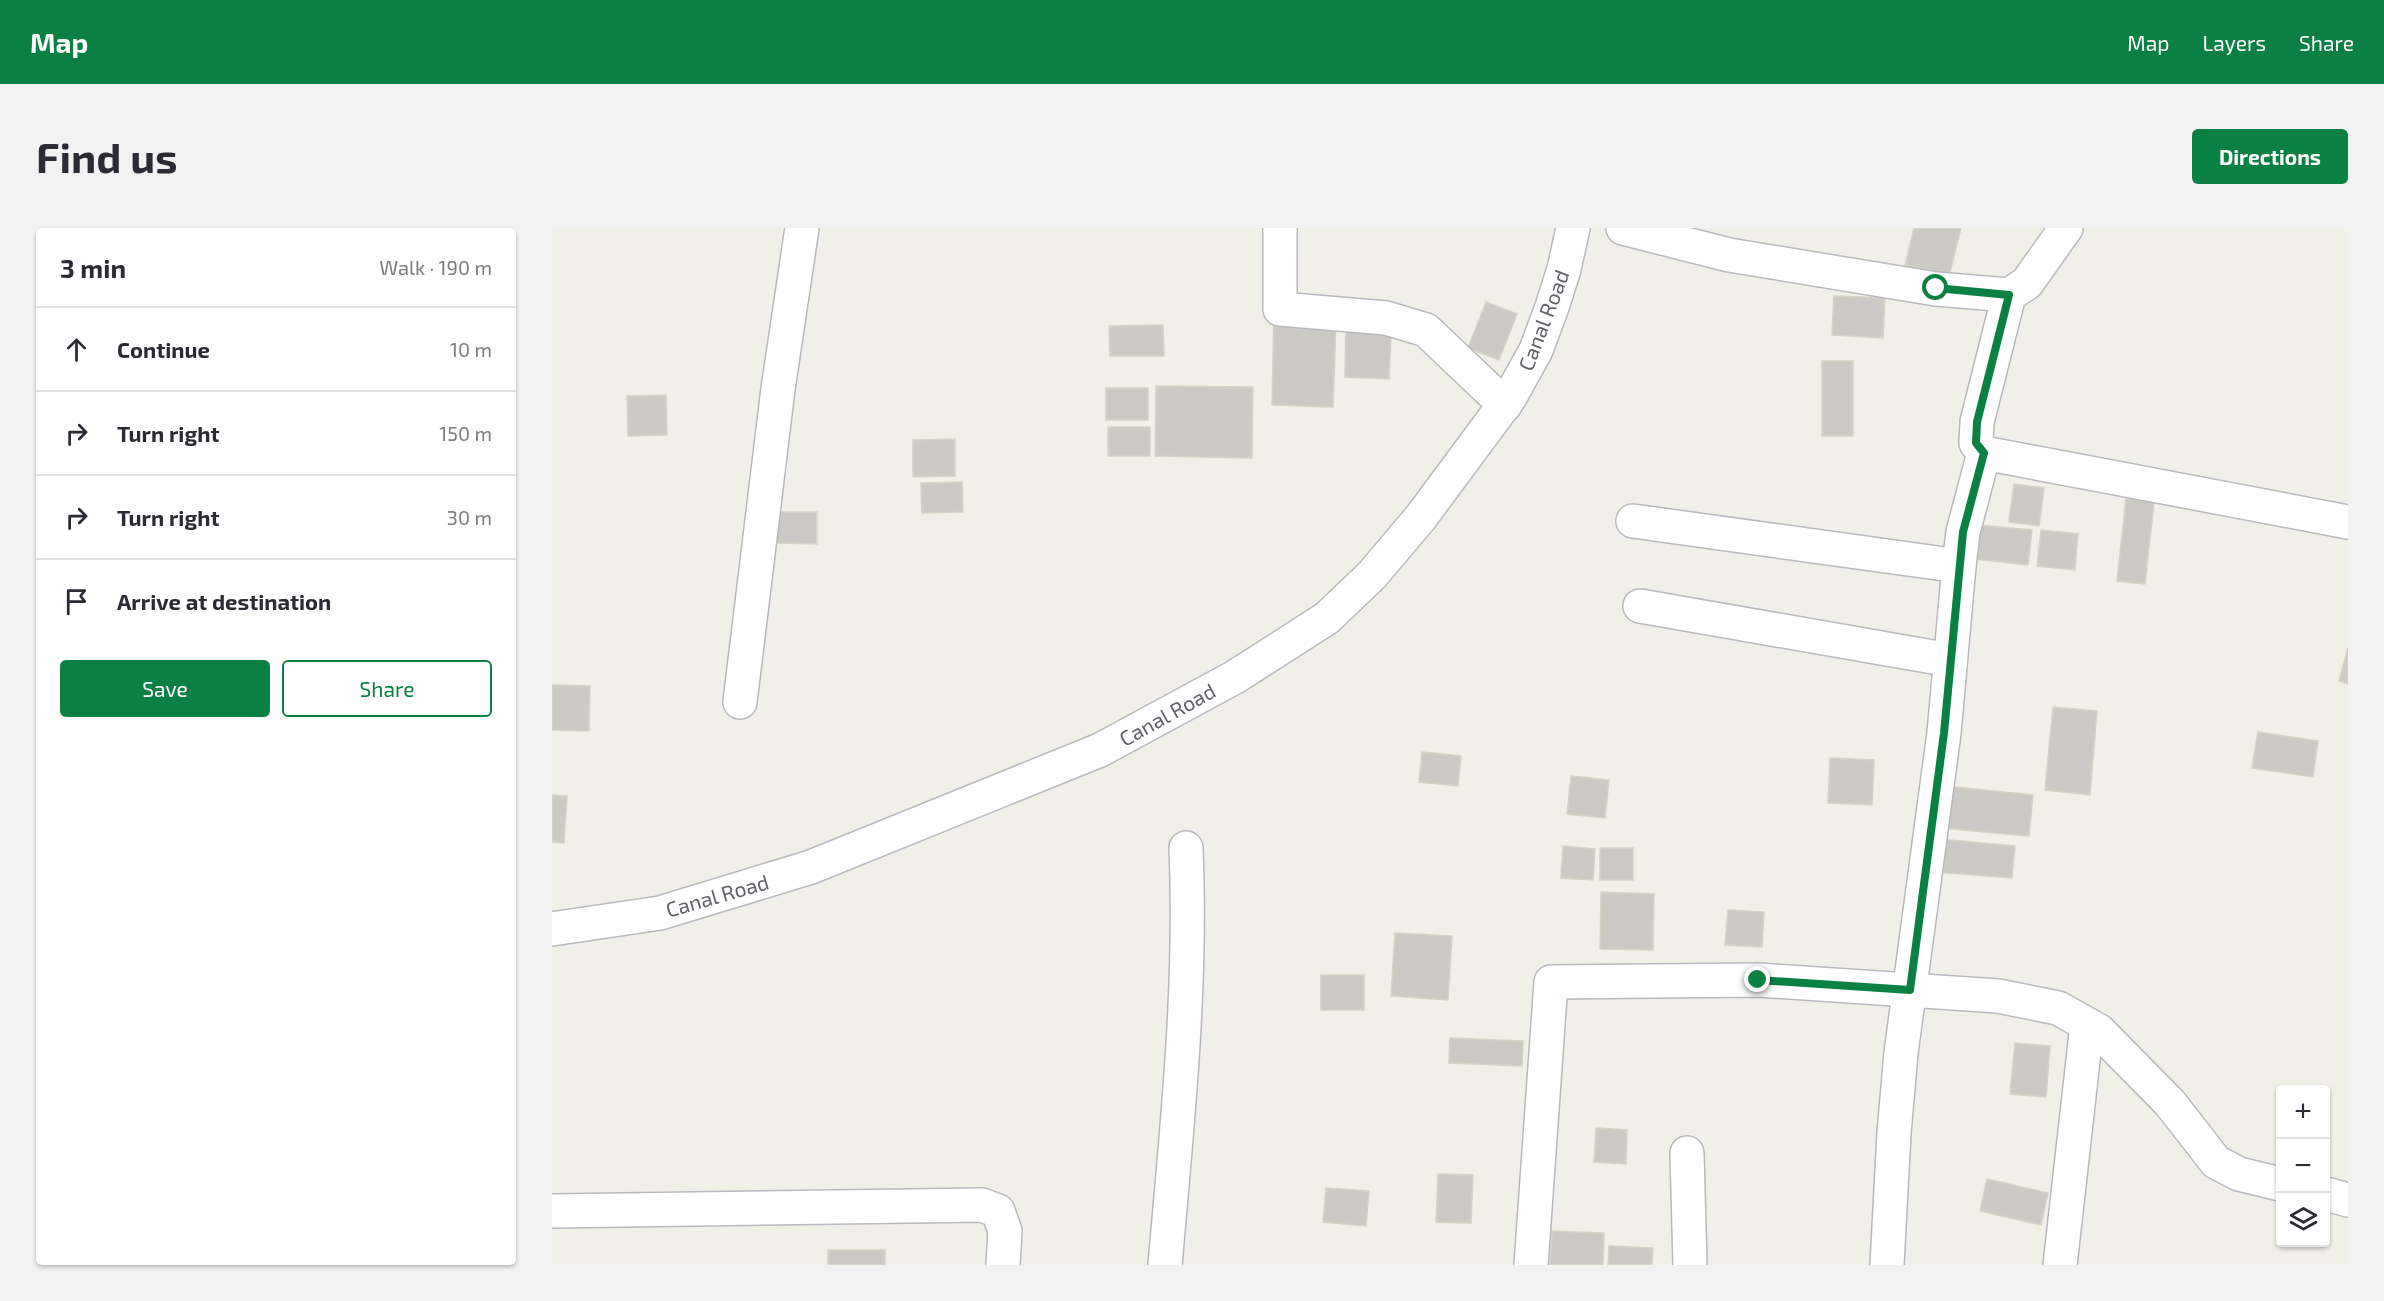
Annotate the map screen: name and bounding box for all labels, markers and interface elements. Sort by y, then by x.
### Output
text: Map [30,25,88,59]
text: Map [2127,30,2169,55]
text: Layers [2202,30,2266,55]
text: Share [2299,30,2354,55]
button: Directions [2192,129,2348,184]
text: Find us [36,131,178,181]
text: 3 min [60,252,126,283]
text: Walk · 190 m [379,255,492,279]
street label: Canal Road [1512,266,1574,374]
route start [1922,274,1948,300]
icon: ahead [60,333,93,366]
text: Continue [117,336,210,362]
text: 10 m [450,337,492,361]
icon: right [60,417,93,450]
text: Turn right [117,420,219,446]
text: 150 m [439,421,492,445]
icon: right [60,501,93,534]
text: Turn right [117,504,219,530]
text: 30 m [447,505,492,529]
icon: arrive [60,585,93,618]
text: Arrive at destination [117,588,331,614]
button: Save [60,660,270,717]
button: Share [282,660,492,717]
street label: Canal Road [1115,677,1219,751]
street label: Canal Road [663,868,771,922]
route end [1744,966,1770,992]
map controls [2276,1085,2330,1247]
button: + [2276,1085,2330,1139]
button: − [2276,1139,2330,1193]
button: layers [2276,1193,2330,1247]

